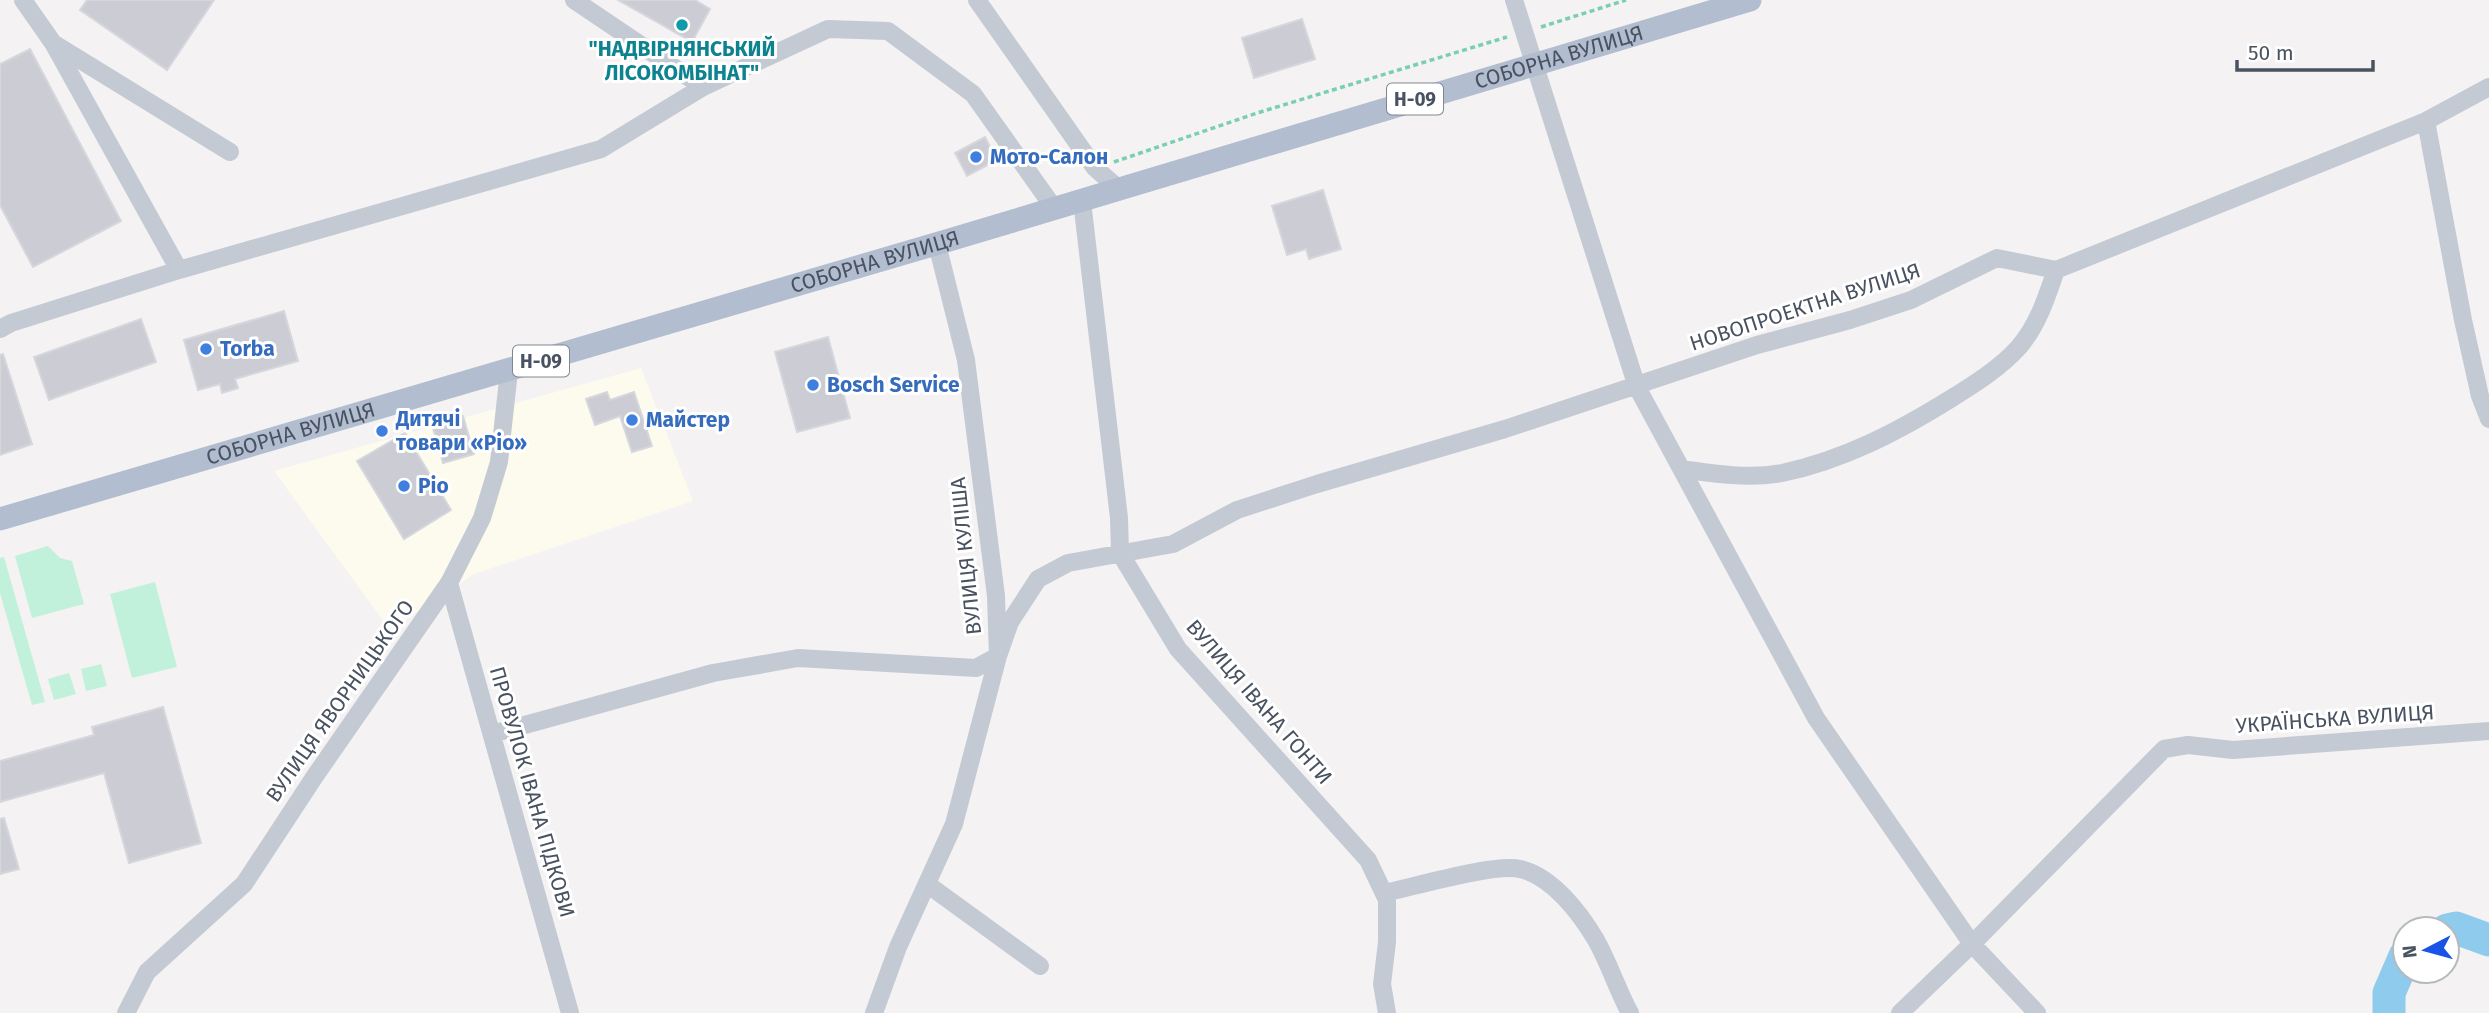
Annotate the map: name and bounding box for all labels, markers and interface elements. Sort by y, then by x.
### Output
marker: "НАДВІРНЯНСЬКИЙ ЛІСОКОМБІНАТ" [674,17,690,33]
street label: СОБОРНА ВУЛИЦЯ [1472,20,1646,95]
scale bar [2237,28,2374,72]
place label: "НАДВІРНЯНСЬКИЙ ЛІСОКОМБІНАТ" [589,35,775,86]
text: 50 m [2248,40,2294,66]
road number: Н-09 [1387,83,1443,114]
place label: Мото-Салон [990,144,1108,170]
marker: Мото-Салон [968,149,984,165]
street label: СОБОРНА ВУЛИЦЯ [787,225,962,299]
street label: НОВОПРОЕКТНА ВУЛИЦЯ [1686,257,1924,357]
place label: Torba [220,336,275,362]
marker: Torba [198,341,214,357]
road number: Н-09 [513,346,569,376]
place label: Bosch Service [827,372,960,398]
marker: Bosch Service [805,377,821,393]
street label: СОБОРНА ВУЛИЦЯ [203,396,378,471]
place label: Дитячі товари «Ріо» [395,406,527,456]
place label: Майстер [646,407,730,433]
marker: Майстер [624,412,640,428]
marker: Дитячі товари «Ріо» [374,423,390,439]
place label: Ріо [418,473,449,499]
street label: ВУЛИЦЯ КУЛІША [945,476,987,636]
marker: Ріо [396,478,412,494]
street label: ВУЛИЦЯ ЯВОРНИЦЬКОГО [260,595,420,807]
street label: ВУЛИЦЯ ІВАНА ГОНТИ [1180,614,1338,790]
street label: ПРОВУЛОК ІВАНА ПІДКОВИ [484,663,580,921]
street label: УКРАЇНСЬКА ВУЛИЦЯ [2235,699,2435,739]
north arrow [2391,915,2461,985]
text: N [2397,944,2422,959]

